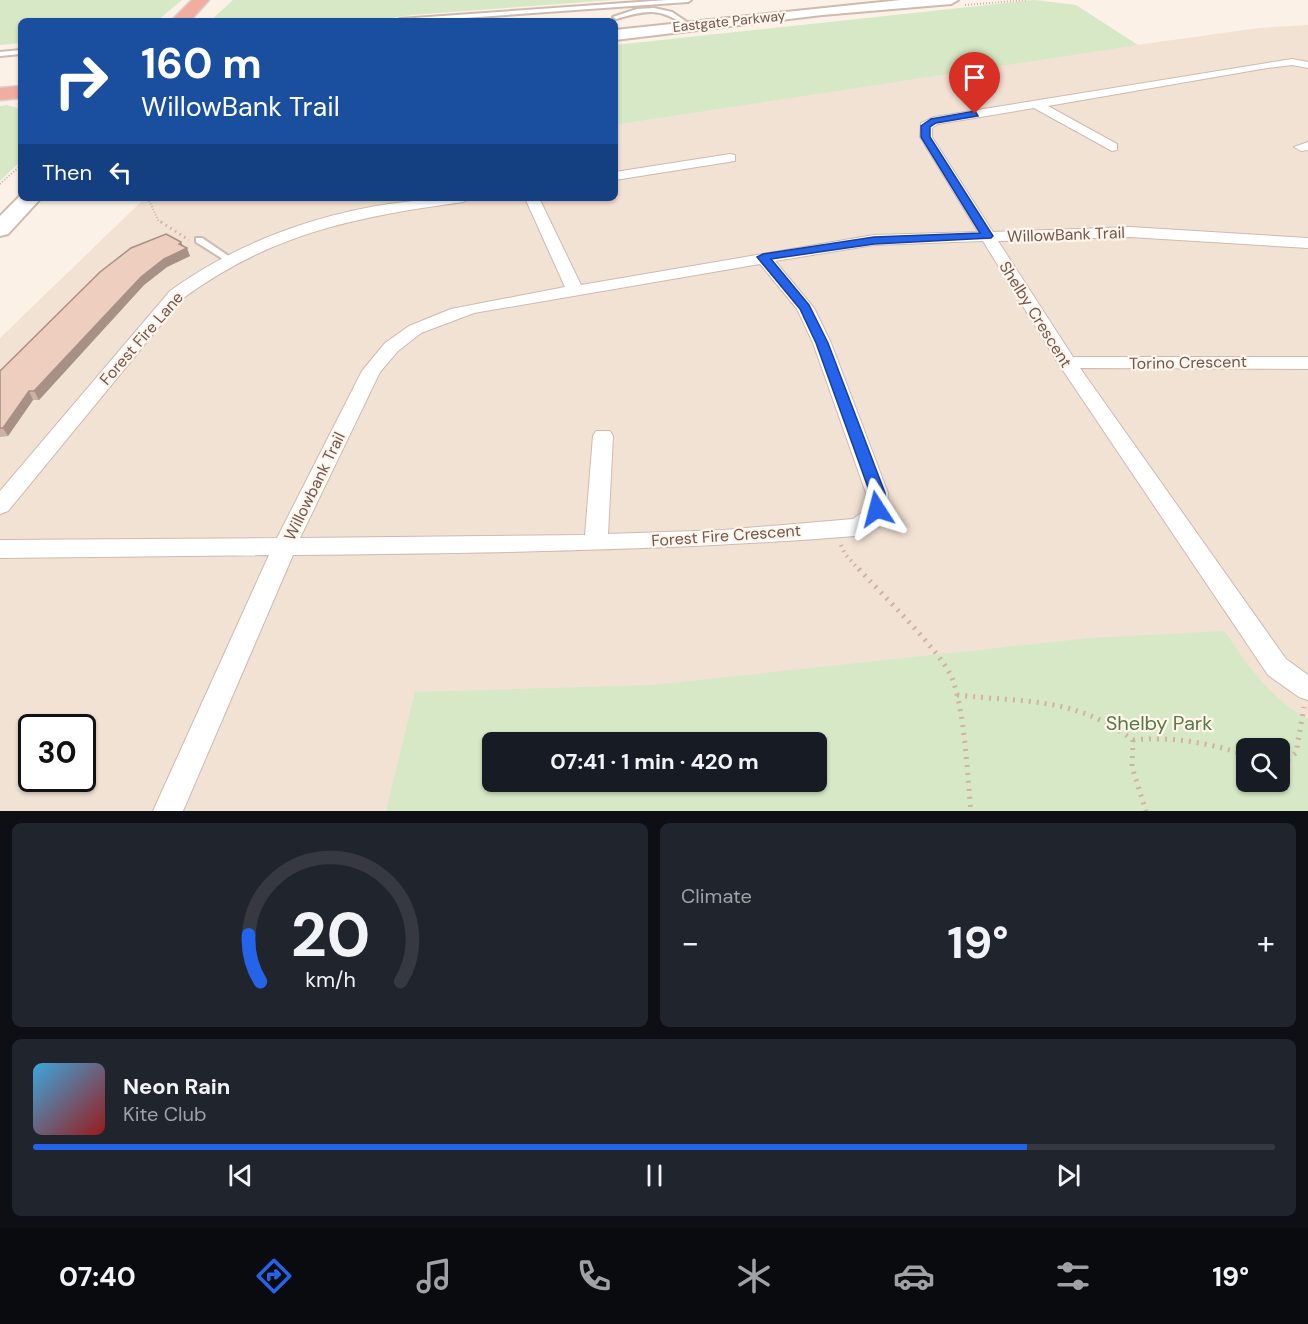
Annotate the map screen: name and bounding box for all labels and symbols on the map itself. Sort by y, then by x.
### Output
street label: Eastgate Parkway [672,6,786,36]
pin [949,52,1000,114]
street label: WillowBank Trail [1007,222,1125,247]
street label: Shelby Crescent [994,257,1077,371]
street label: Forest Fire Lane [95,287,188,390]
street label: Torino Crescent [1129,351,1247,374]
street label: Willowbank Trail [279,429,350,544]
position arrow [845,477,909,541]
street label: Forest Fire Crescent [651,520,802,551]
park label: Shelby Park [1106,710,1212,736]
speed limit sign: 30 [18,714,96,792]

